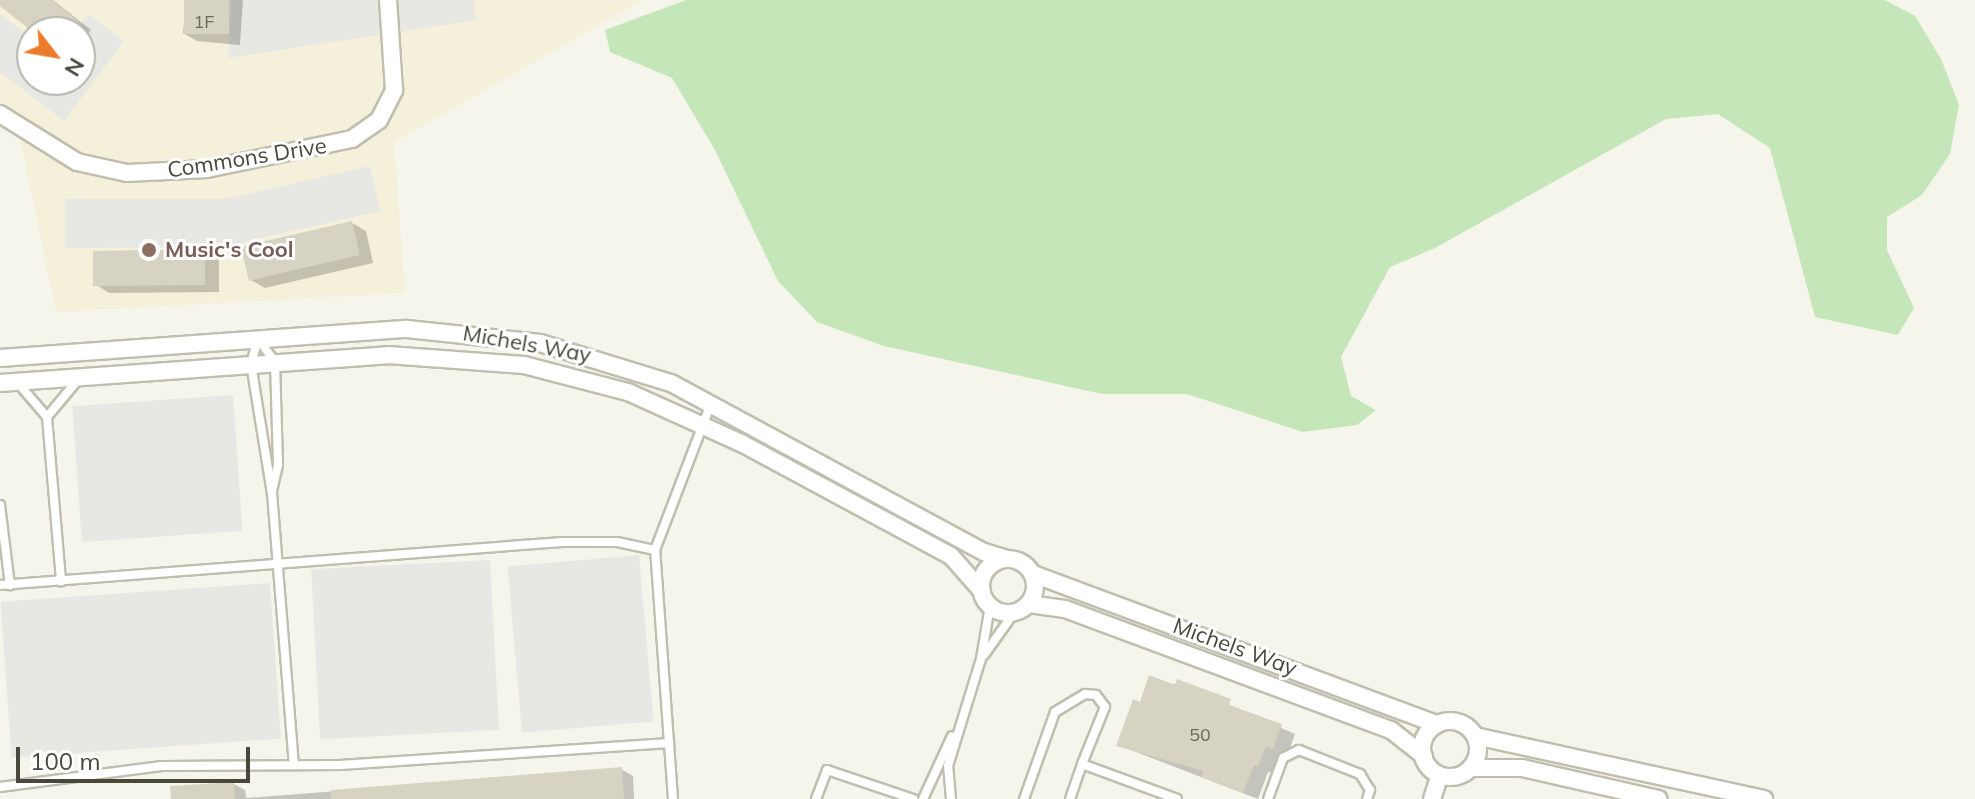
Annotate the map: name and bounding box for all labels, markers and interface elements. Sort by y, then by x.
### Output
house number: 1F [194,11,214,33]
north arrow [16,16,96,96]
text: N [59,53,91,82]
street label: Commons Drive [166,132,328,184]
place label: Music's Cool [165,237,294,263]
marker: Music's Cool [140,241,158,259]
street label: Michels Way [461,320,593,368]
street label: Michels Way [1170,612,1300,682]
house number: 50 [1189,724,1211,746]
scale bar [20,731,254,781]
text: 100 m [30,746,101,776]

